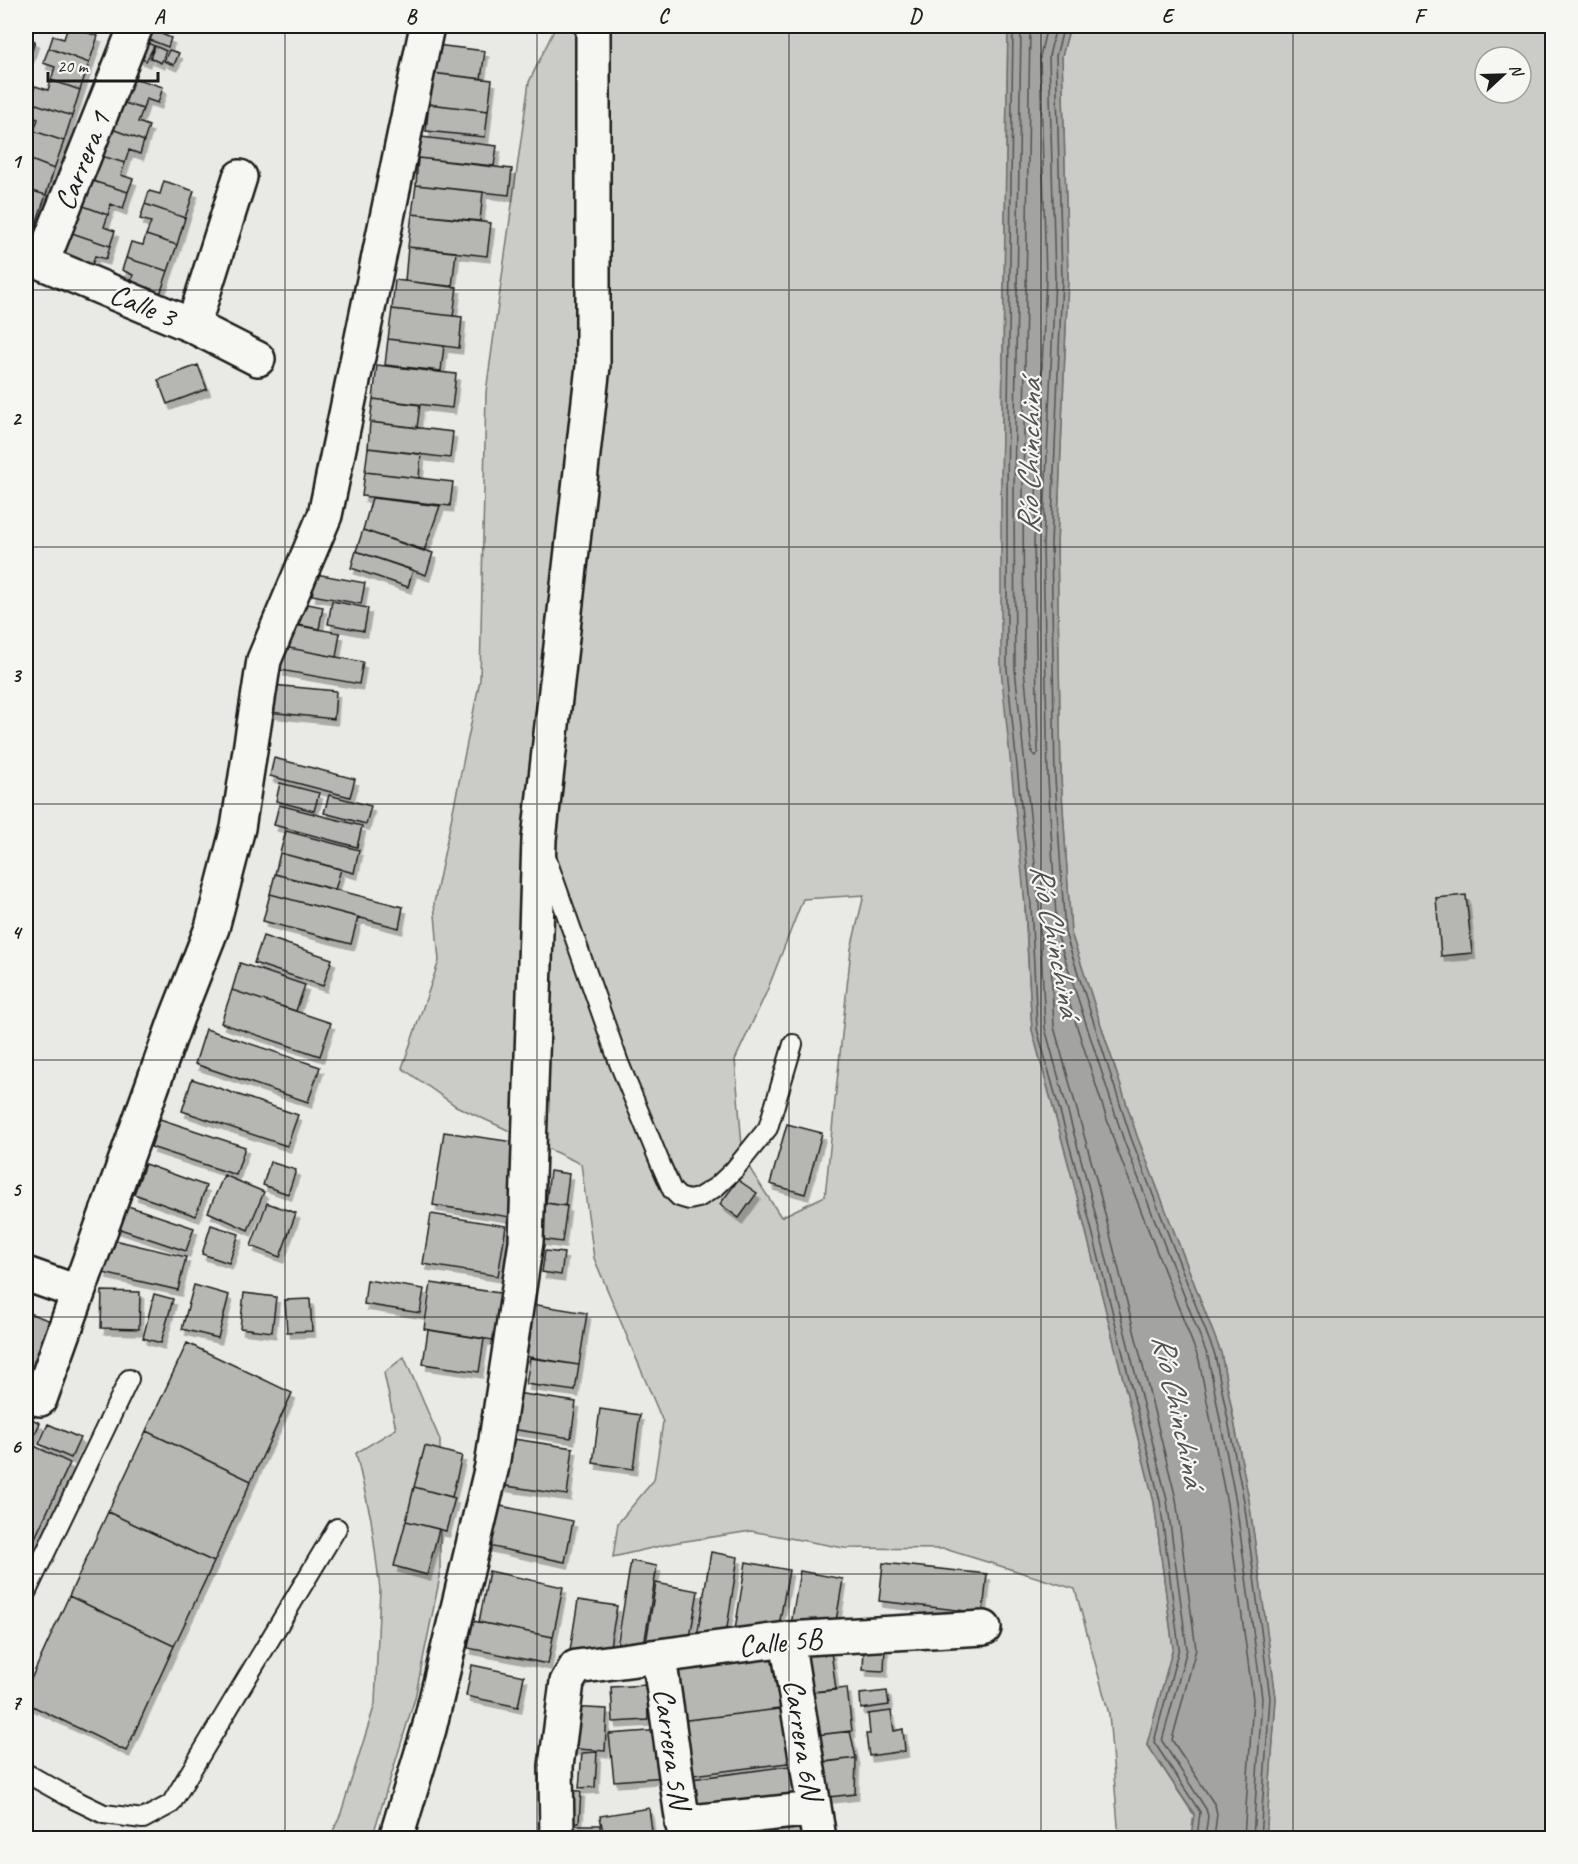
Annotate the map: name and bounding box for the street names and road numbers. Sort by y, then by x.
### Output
street label: Carrera 1 [45,105,119,216]
street label: Calle 3 [104,274,184,337]
street label: Calle 5B [736,1618,826,1665]
street label: Carrera 6N [775,1677,832,1806]
street label: Carrera 5N [645,1686,700,1815]

